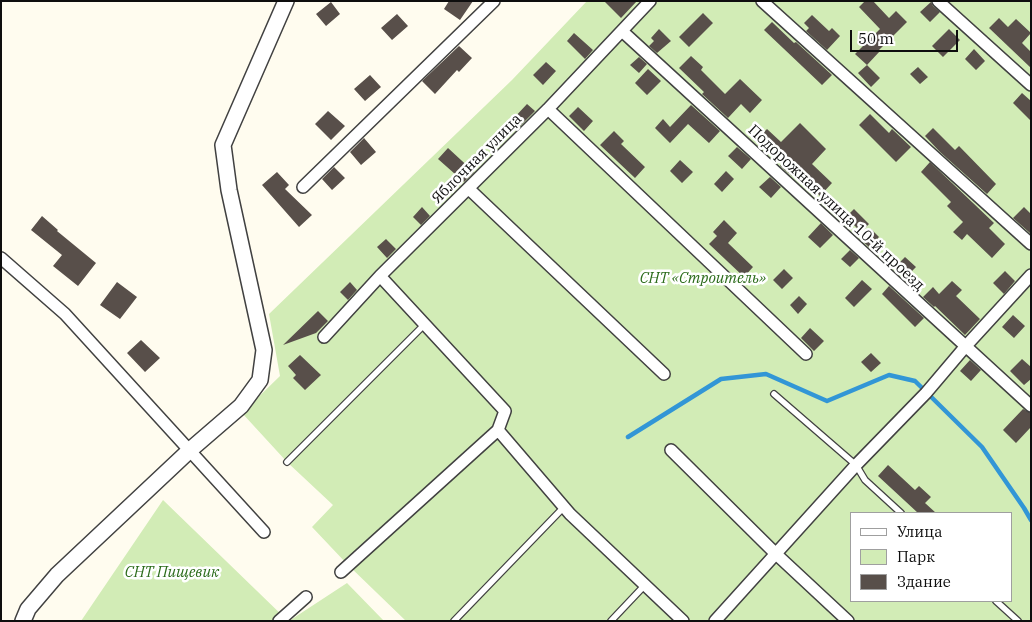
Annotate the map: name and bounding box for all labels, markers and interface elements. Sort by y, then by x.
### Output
scale bar [852,20,960,52]
text: 50 m [858,29,894,48]
street label: Яблочная улица [428,110,526,208]
street label: Подорожная улица 10-й проезд [744,121,928,295]
park label: СНТ «Строитель» [640,270,766,288]
legend [850,512,1012,602]
text: Улица [897,522,942,541]
text: Парк [897,547,935,566]
park label: СНТ Пищевик [125,564,219,582]
text: Здание [897,572,951,591]

